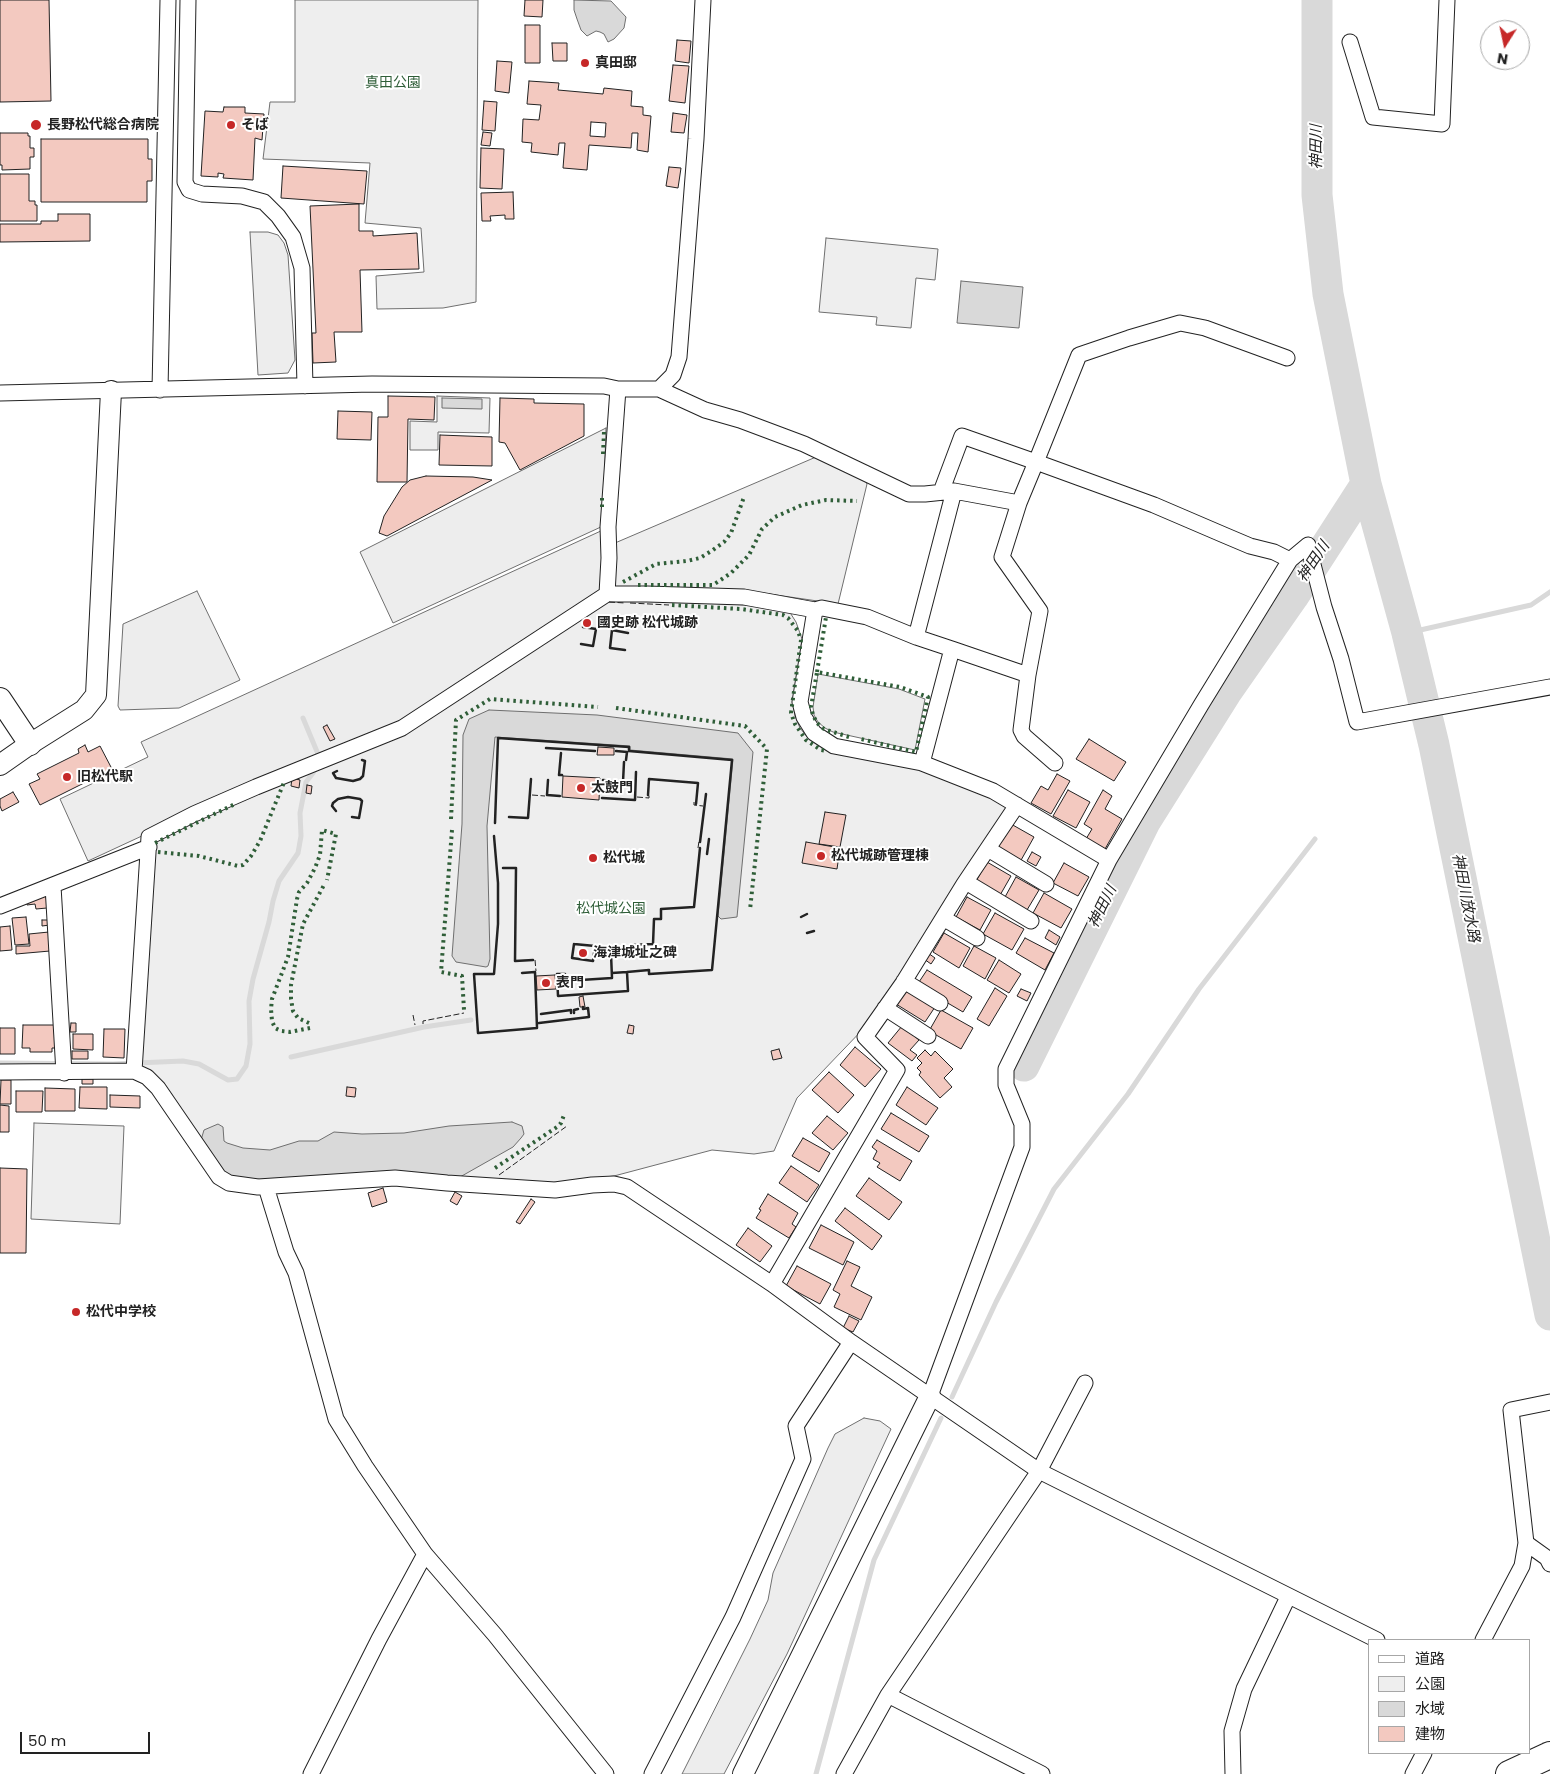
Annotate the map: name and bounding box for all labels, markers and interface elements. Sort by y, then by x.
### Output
north arrow [1480,20,1530,70]
text: N [1496,48,1509,70]
place label: 真田邸 [595,55,637,71]
marker: 真田邸 [579,57,591,69]
park label: 真田公園 [365,75,421,91]
place label: 長野松代総合病院 [47,117,159,133]
place label: そば [241,117,269,133]
marker: 長野松代総合病院 [29,118,43,132]
marker: そば [225,119,237,131]
water label: 神田川 [1308,125,1326,169]
water label: 神田川 [1294,538,1334,586]
place label: 國史跡 松代城跡 [597,615,698,631]
marker: 國史跡 松代城跡 [581,617,593,629]
place label: 旧松代駅 [77,769,133,785]
marker: 旧松代駅 [61,771,73,783]
place label: 太鼓門 [591,780,633,796]
marker: 太鼓門 [575,782,587,794]
place label: 松代城跡管理棟 [831,848,929,864]
place label: 松代城 [603,850,645,866]
marker: 松代城跡管理棟 [815,850,827,862]
marker: 松代城 [587,852,599,864]
water label: 神田川放水路 [1448,852,1482,944]
water label: 神田川 [1085,883,1121,931]
park label: 松代城公園 [576,901,646,917]
place label: 海津城址之碑 [593,945,677,961]
marker: 海津城址之碑 [577,947,589,959]
place label: 表門 [556,975,584,991]
marker: 表門 [540,977,552,989]
place label: 松代中学校 [86,1304,156,1320]
marker: 松代中学校 [70,1306,82,1318]
legend [1368,1639,1530,1754]
text: 道路 [1415,1648,1445,1669]
text: 公園 [1415,1673,1445,1694]
text: 水域 [1415,1698,1445,1719]
scale bar [22,1722,152,1754]
text: 建物 [1415,1723,1445,1744]
text: 50 m [28,1730,66,1751]

